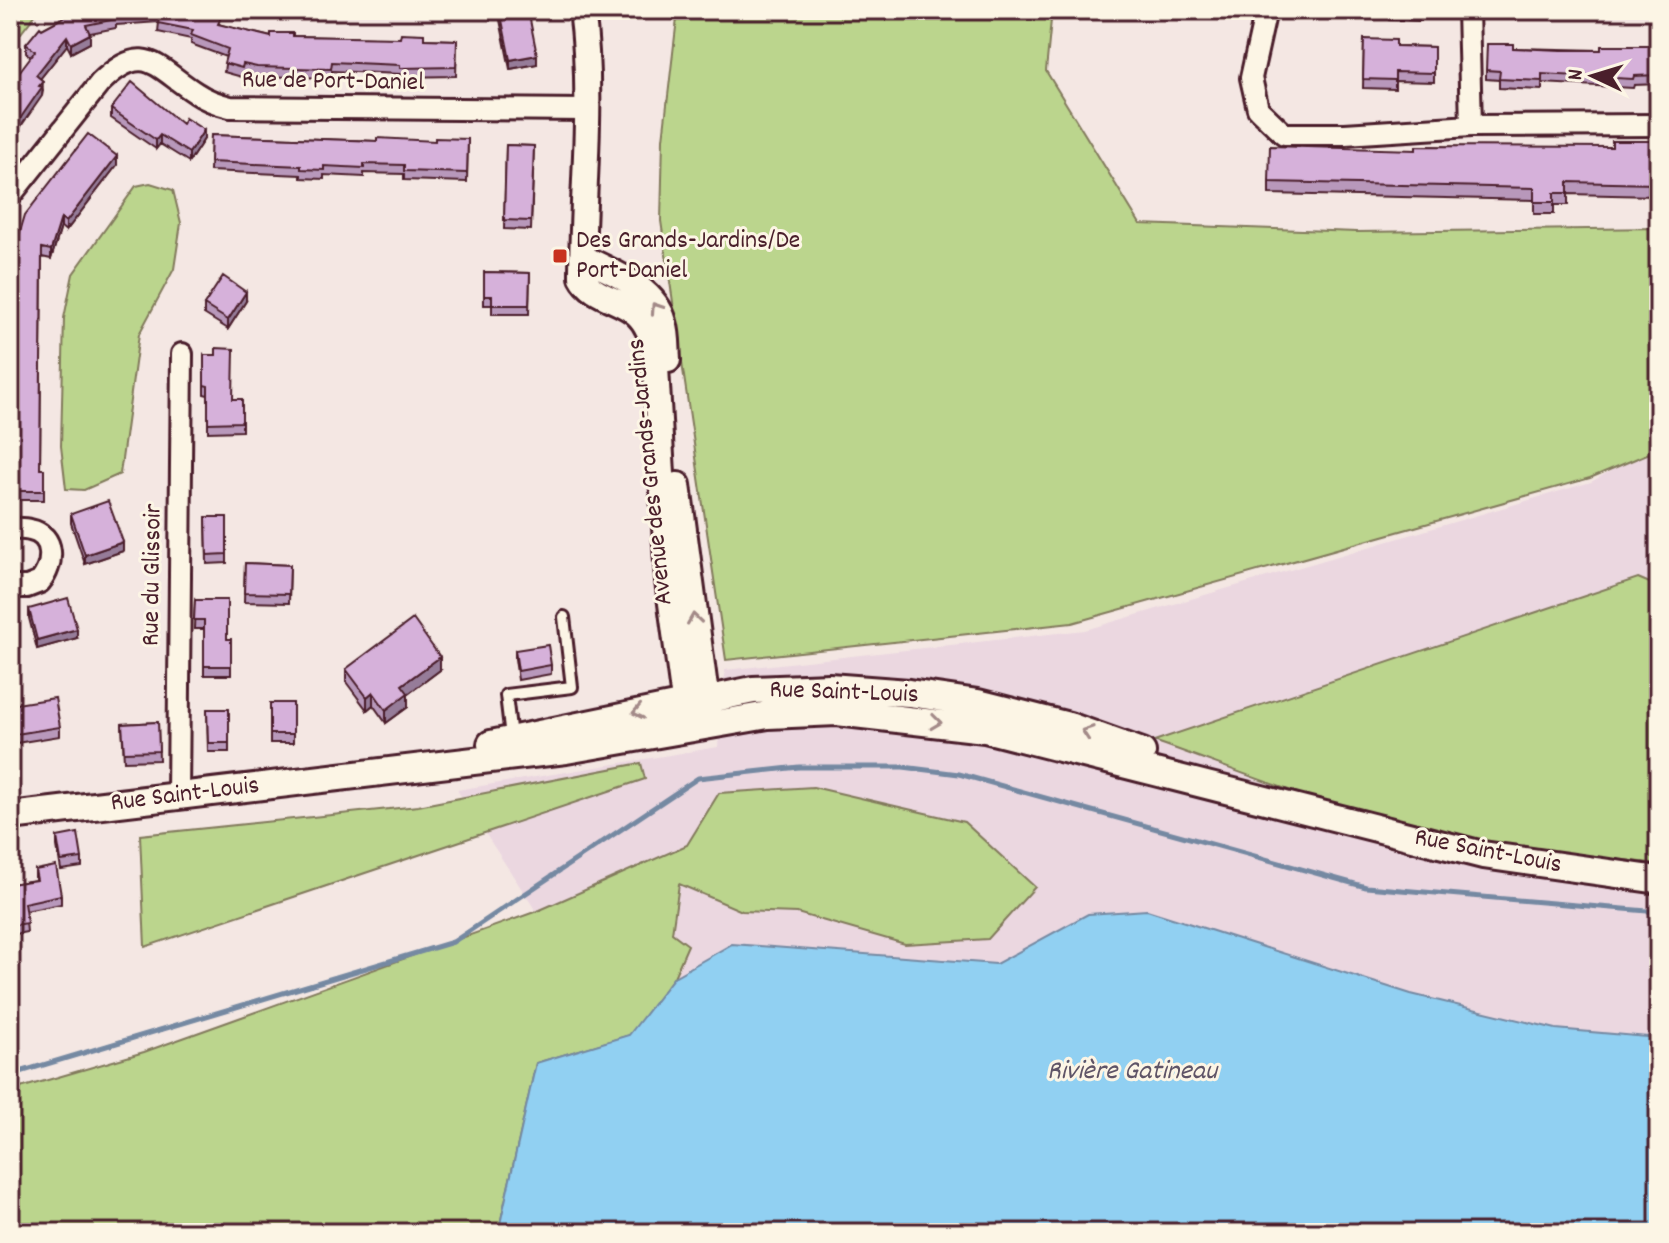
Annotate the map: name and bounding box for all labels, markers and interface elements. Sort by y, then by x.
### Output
north arrow [1553,36,1633,116]
street label: Rue de Port-Daniel [242,62,424,102]
text: N [1561,68,1592,81]
place label: Des Grands-Jardins/De Port-Daniel [576,223,800,290]
marker: Des Grands-Jardins/De Port-Daniel [551,247,569,265]
one-way arrow [651,302,666,316]
street label: Avenue des Grands-Jardins [619,337,683,607]
street label: Rue du Glissoir [133,503,173,647]
one-way arrow [686,612,703,626]
street label: Rue Saint-Louis [769,672,919,714]
one-way arrow [632,703,645,720]
one-way arrow [930,713,943,730]
one-way arrow [1081,726,1095,742]
street label: Rue Saint-Louis [109,768,261,822]
street label: Rue Saint-Louis [1411,820,1565,884]
water label: Rivière Gatineau [1047,1053,1219,1093]

